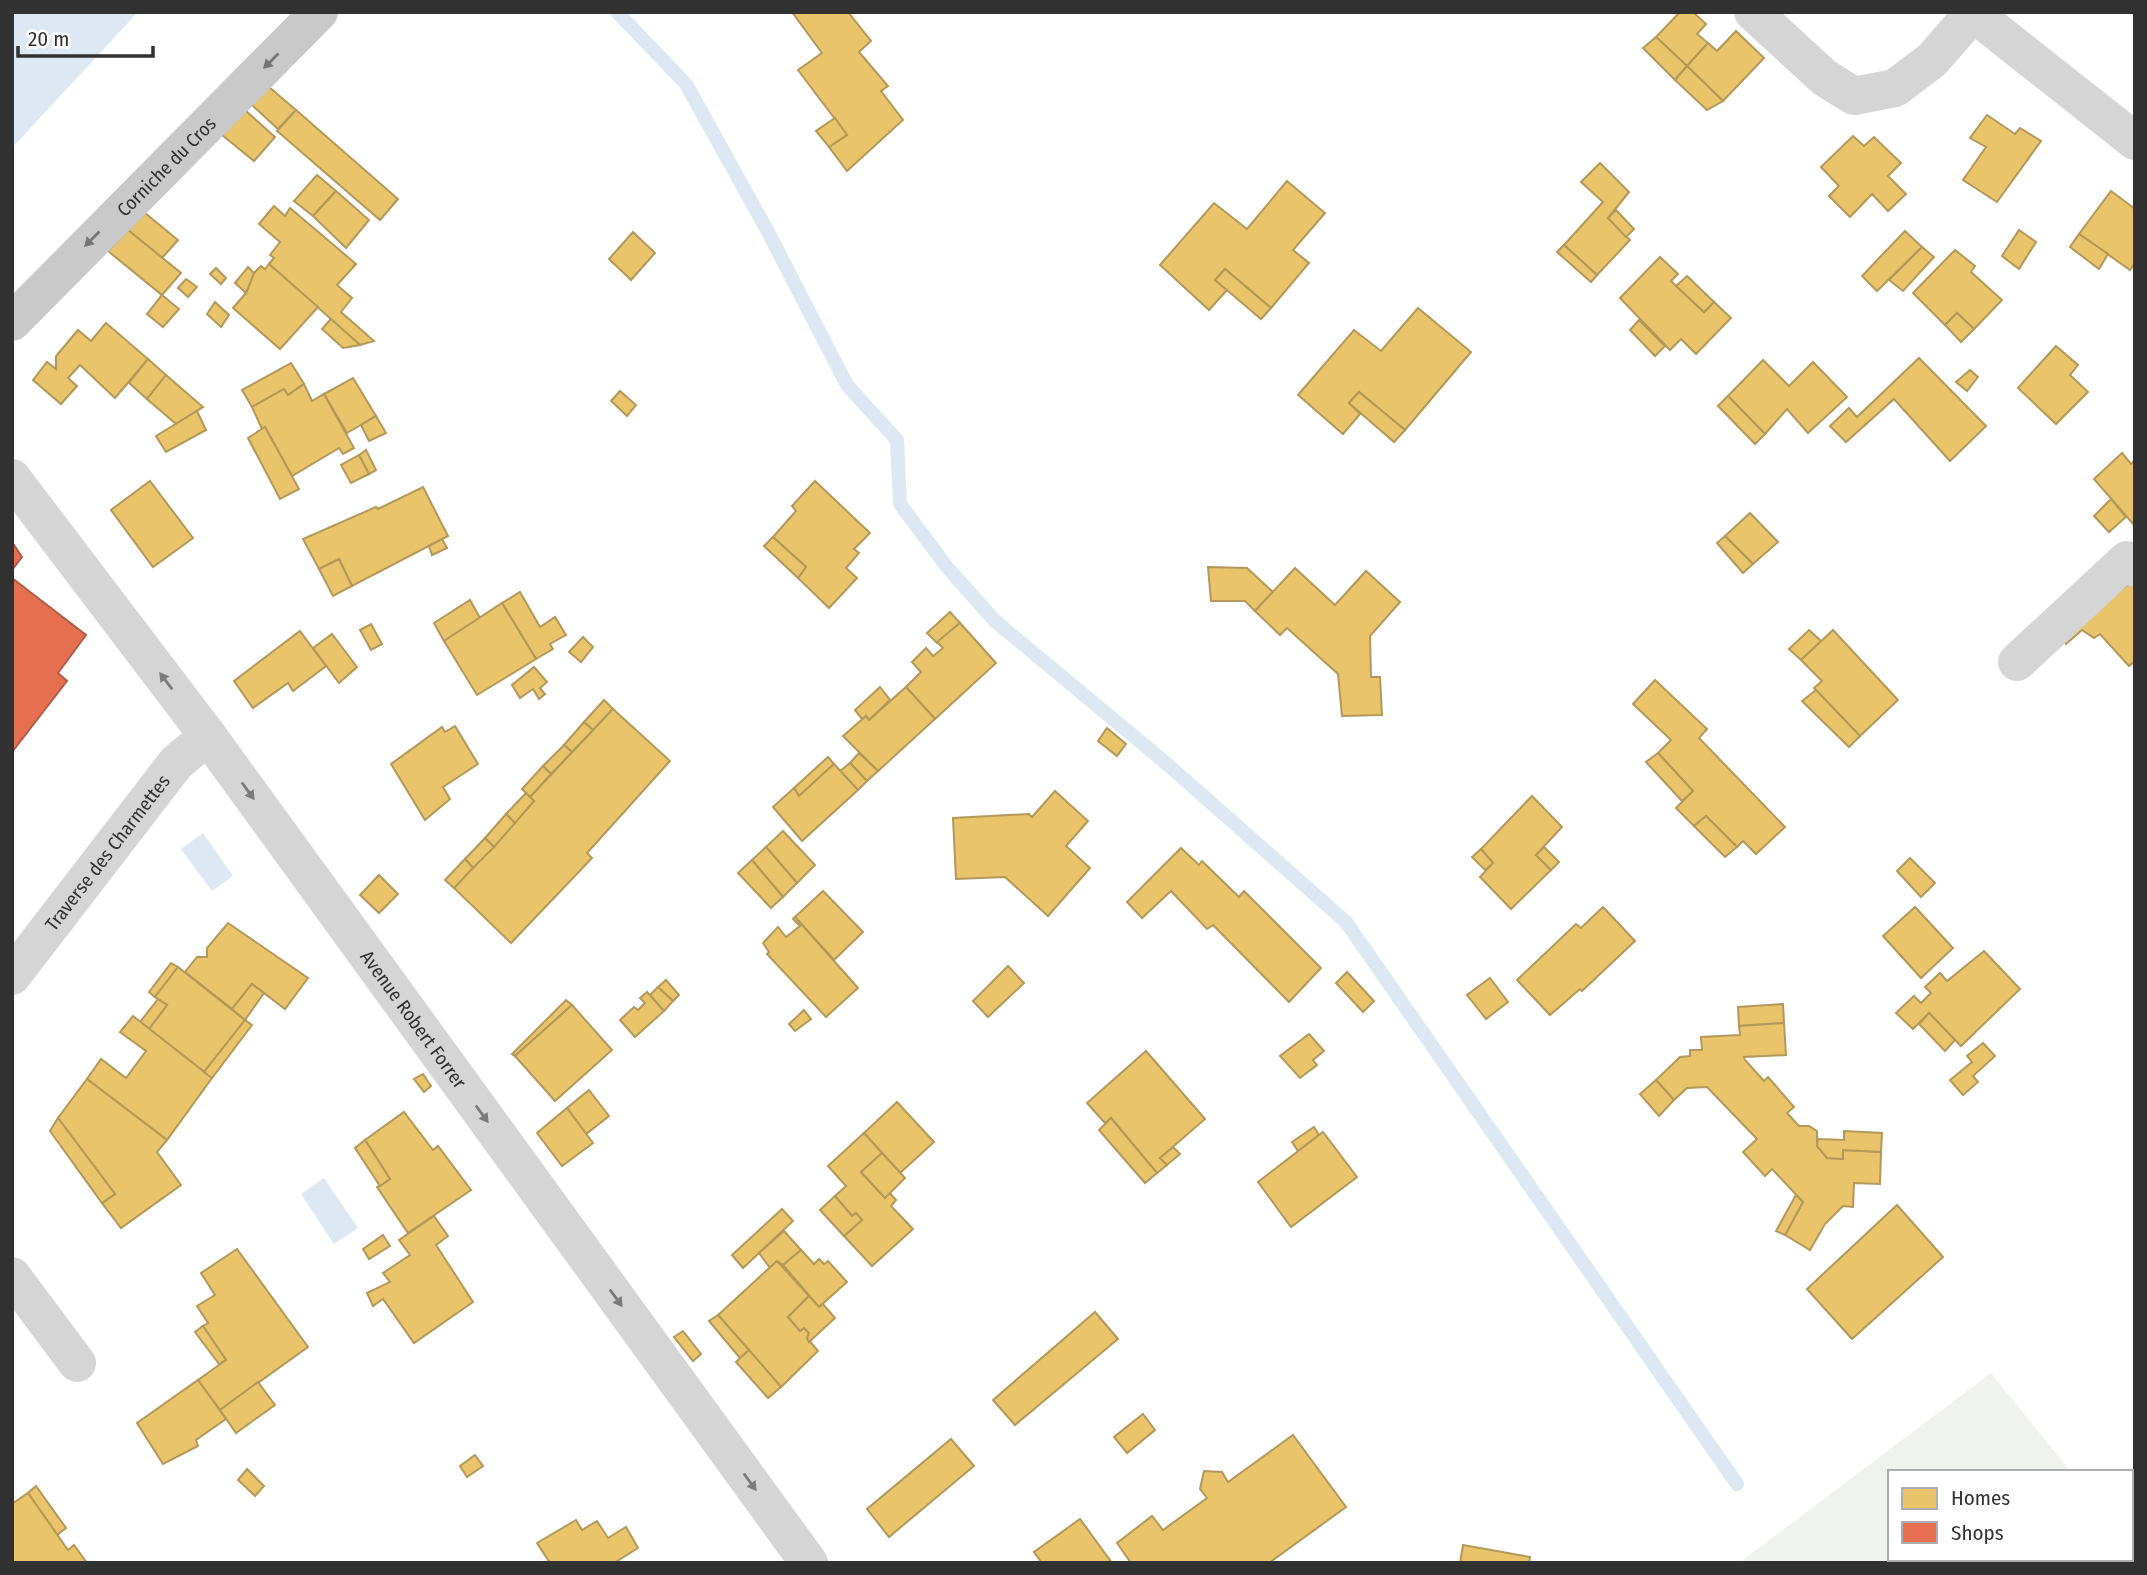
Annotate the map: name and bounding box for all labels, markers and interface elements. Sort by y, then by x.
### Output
scale bar [18,14,152,58]
text: 20 m [28,26,69,52]
one-way arrow [262,52,279,69]
street label: Corniche du Cros [112,112,221,221]
one-way arrow [84,230,101,246]
one-way arrow [159,673,174,691]
street label: Traverse des Charmettes [40,770,175,935]
one-way arrow [240,782,254,800]
street label: Avenue Robert Forrer [356,946,471,1093]
one-way arrow [474,1105,488,1123]
one-way arrow [608,1289,622,1307]
legend [1888,1470,2133,1561]
one-way arrow [742,1473,756,1491]
text: Homes [1951,1485,2010,1511]
text: Shops [1951,1520,2004,1546]

